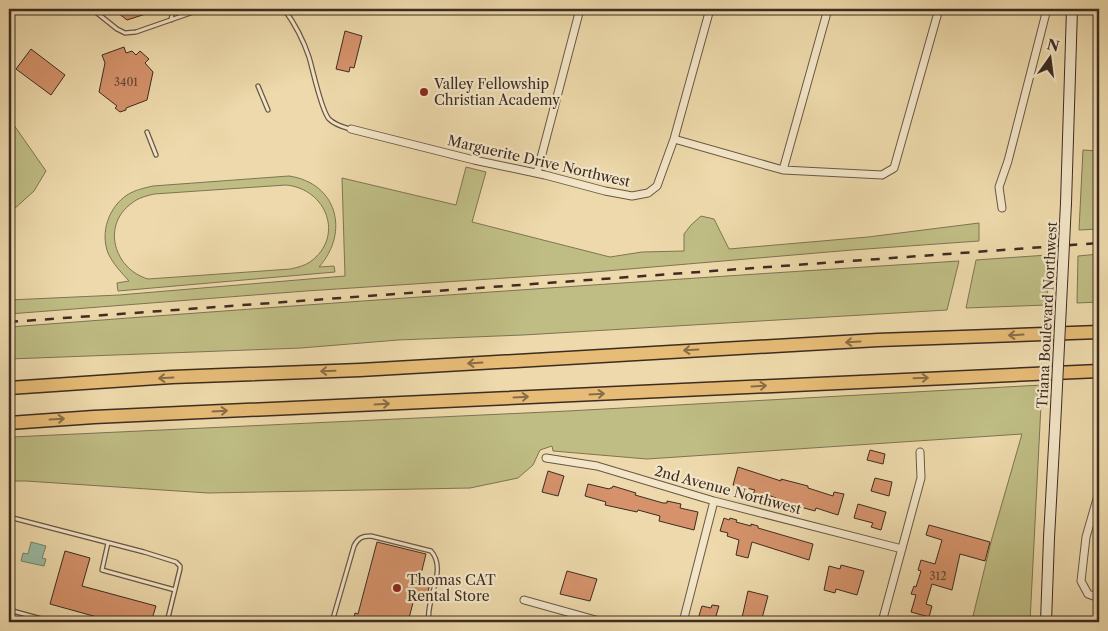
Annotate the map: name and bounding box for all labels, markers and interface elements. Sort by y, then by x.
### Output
north arrow [1026,32,1076,82]
text: N [1045,35,1061,56]
house number: 3401 [114,75,138,89]
place label: Valley Fellowship Christian Academy [433,75,560,109]
marker: Valley Fellowship Christian Academy [418,86,430,98]
street label: Marguerite Drive Northwest [446,131,632,191]
street label: Triana Boulevard Northwest [1033,221,1061,409]
one-way arrow [1008,331,1024,340]
one-way arrow [845,337,861,346]
one-way arrow [683,346,699,355]
one-way arrow [468,359,484,368]
one-way arrow [320,367,336,376]
one-way arrow [158,373,174,382]
one-way arrow [913,374,929,383]
one-way arrow [751,381,767,390]
one-way arrow [589,389,605,398]
one-way arrow [512,393,528,402]
one-way arrow [374,399,390,408]
one-way arrow [211,406,227,416]
one-way arrow [49,414,65,423]
street label: 2nd Avenue Northwest [653,462,803,518]
house number: 312 [929,569,947,583]
place label: Thomas CAT Rental Store [407,571,496,605]
marker: Thomas CAT Rental Store [391,582,403,594]

